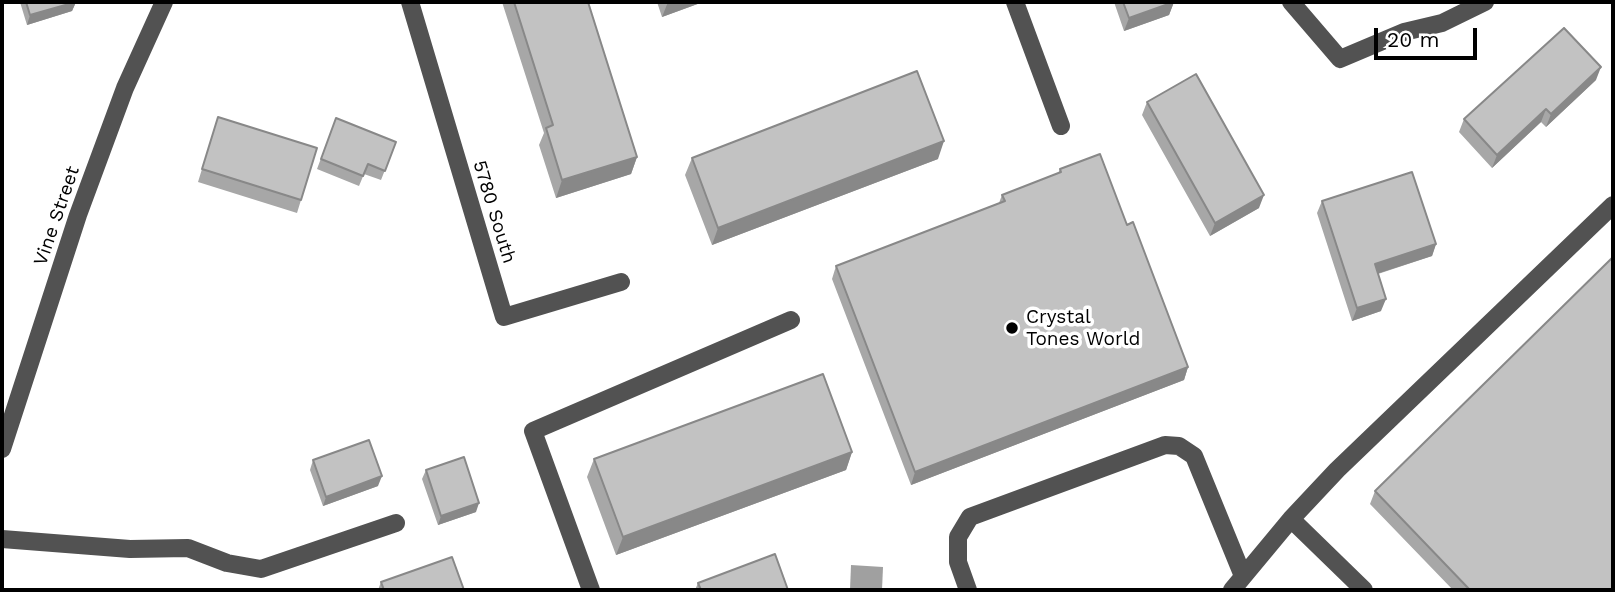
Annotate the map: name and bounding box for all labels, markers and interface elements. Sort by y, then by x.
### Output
scale bar [1377,14,1480,58]
text: 20 m [1387,27,1439,52]
street label: 5780 South [468,158,520,266]
street label: Vine Street [29,163,85,269]
place label: Crystal Tones World [1026,306,1140,350]
marker: Crystal Tones World [1004,320,1020,336]

